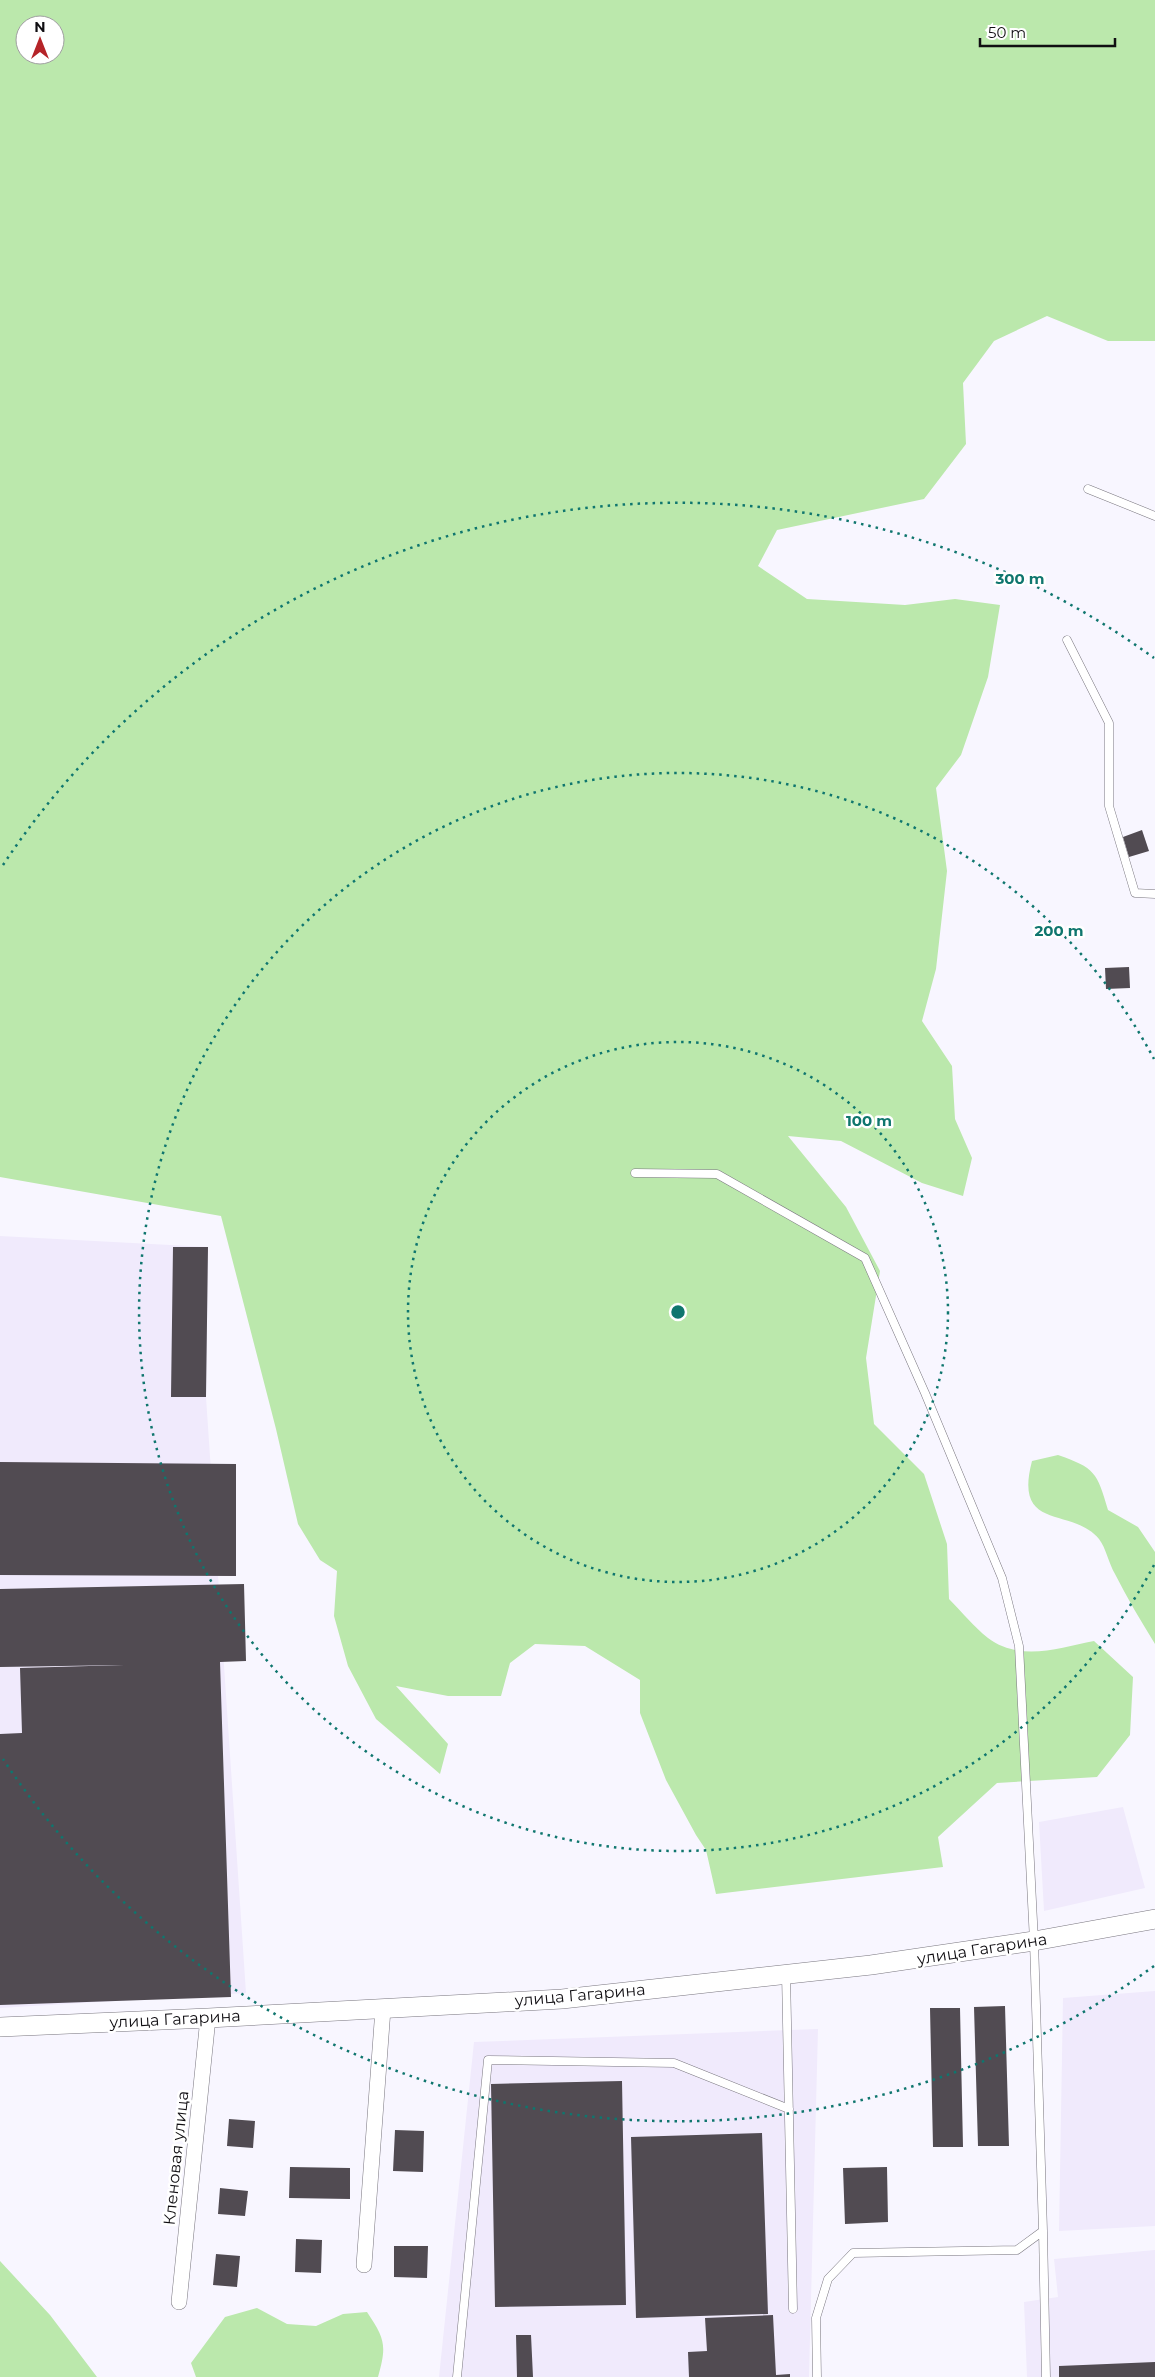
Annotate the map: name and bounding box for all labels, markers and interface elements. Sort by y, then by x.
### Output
north arrow [15,15,65,65]
scale bar [980,15,1115,47]
text: N [34,18,46,36]
text: 50 m [988,23,1026,42]
text: 300 m [994,569,1045,588]
text: 200 m [1034,921,1084,940]
text: 100 m [846,1111,892,1130]
centre of rings [669,1303,687,1321]
street label: улица Гагарина [915,1929,1048,1969]
street label: улица Гагарина [513,1980,646,2010]
street label: улица Гагарина [108,2006,241,2032]
street label: Кленовая улица [160,2090,192,2226]

